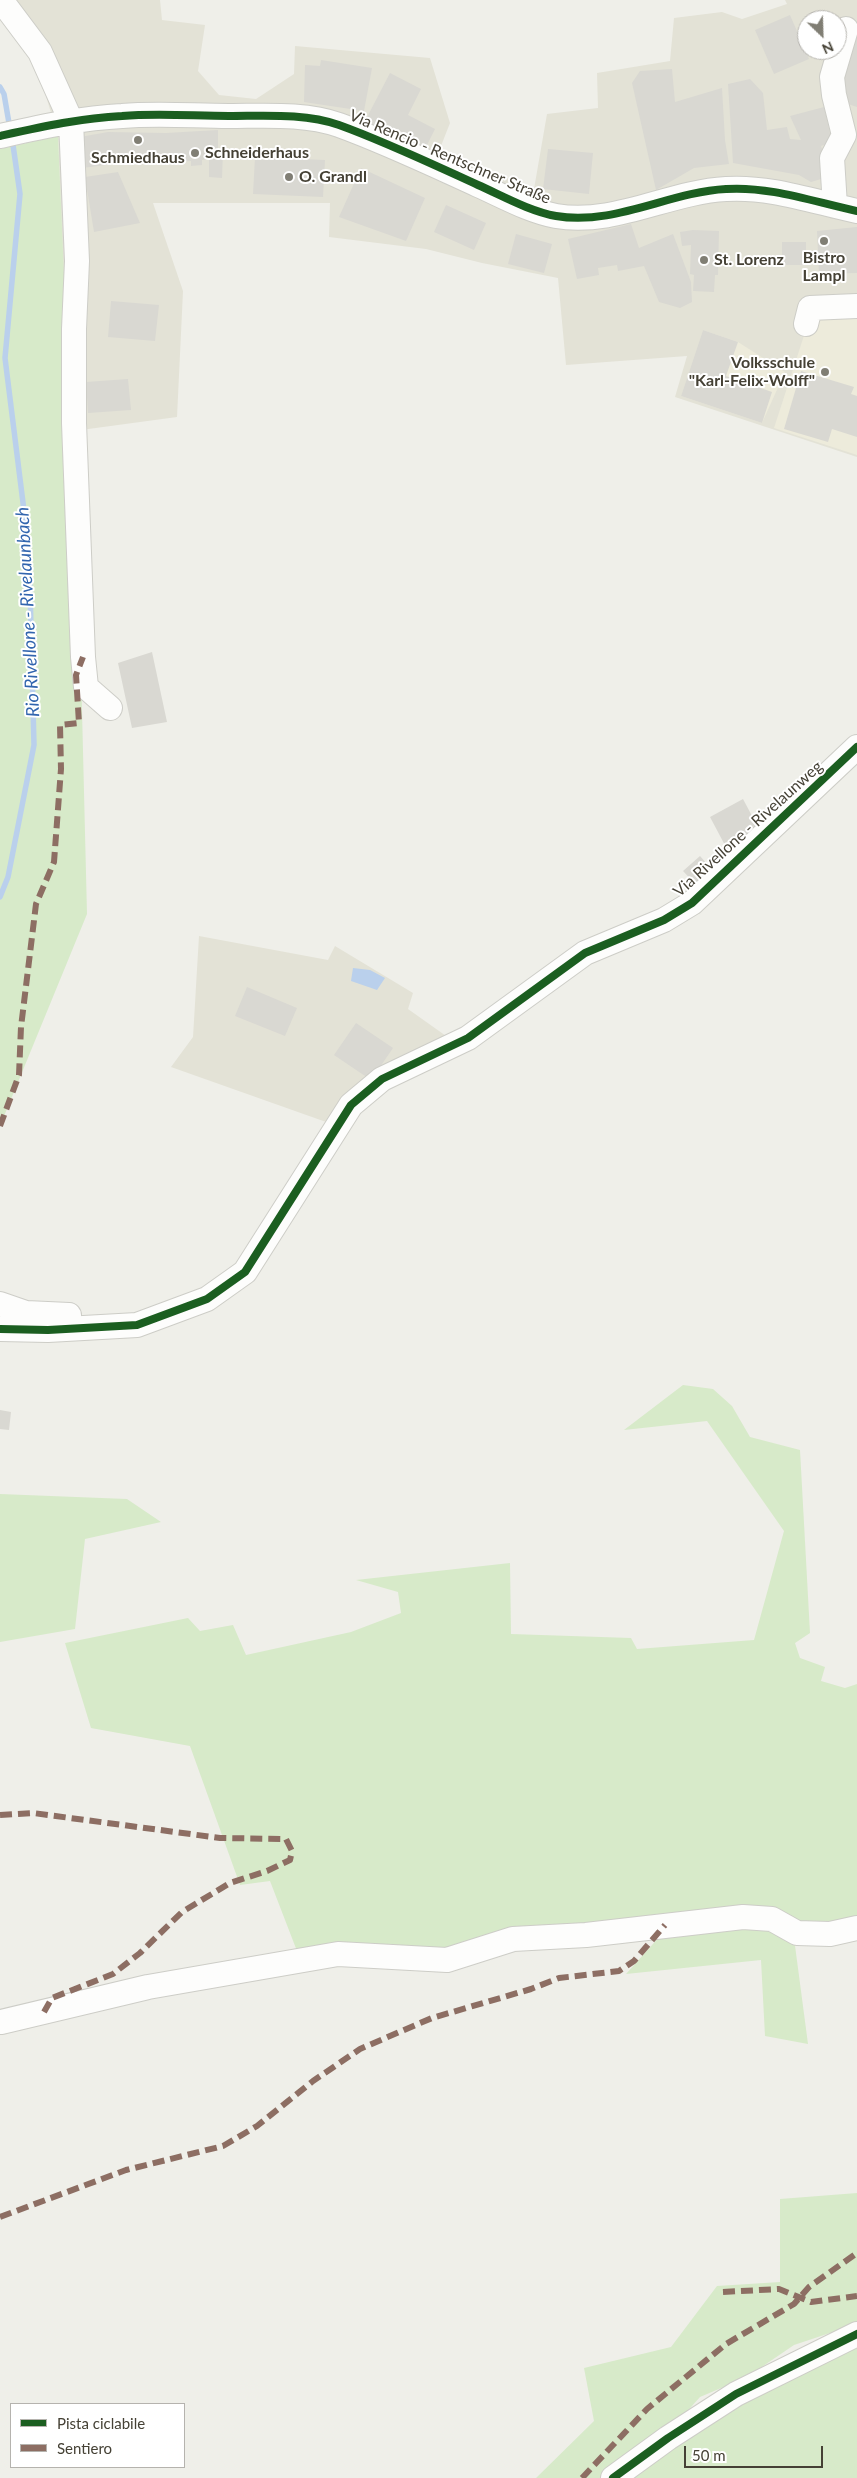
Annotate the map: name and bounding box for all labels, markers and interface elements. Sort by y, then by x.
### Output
north arrow [797,10,847,60]
text: N [820,38,836,58]
street label: Via Rencio - Rentschner Straße [346,106,554,208]
marker: Schmiedhaus [132,134,144,146]
place label: Schneiderhaus [205,143,309,163]
marker: Schneiderhaus [189,147,201,159]
place label: Schmiedhaus [91,148,185,168]
place label: O. Grandl [299,167,367,187]
marker: O. Grandl [283,171,295,183]
marker: Bistro Lampl [818,235,830,247]
place label: Bistro Lampl [803,248,845,286]
place label: St. Lorenz [714,250,784,270]
marker: St. Lorenz [698,254,710,266]
place label: Volksschule "Karl-Felix-Wolff" [689,353,815,391]
marker: Volksschule "Karl-Felix-Wolff" [819,366,831,378]
water label: Rio Rivellone - Rivelaunbach [12,506,44,718]
street label: Via Rivellone - Rivelaunweg [669,757,827,901]
legend [10,2403,185,2468]
text: Pista ciclabile [57,2414,145,2432]
scale bar [687,2436,826,2468]
text: Sentiero [57,2439,112,2457]
text: 50 m [692,2446,726,2464]

